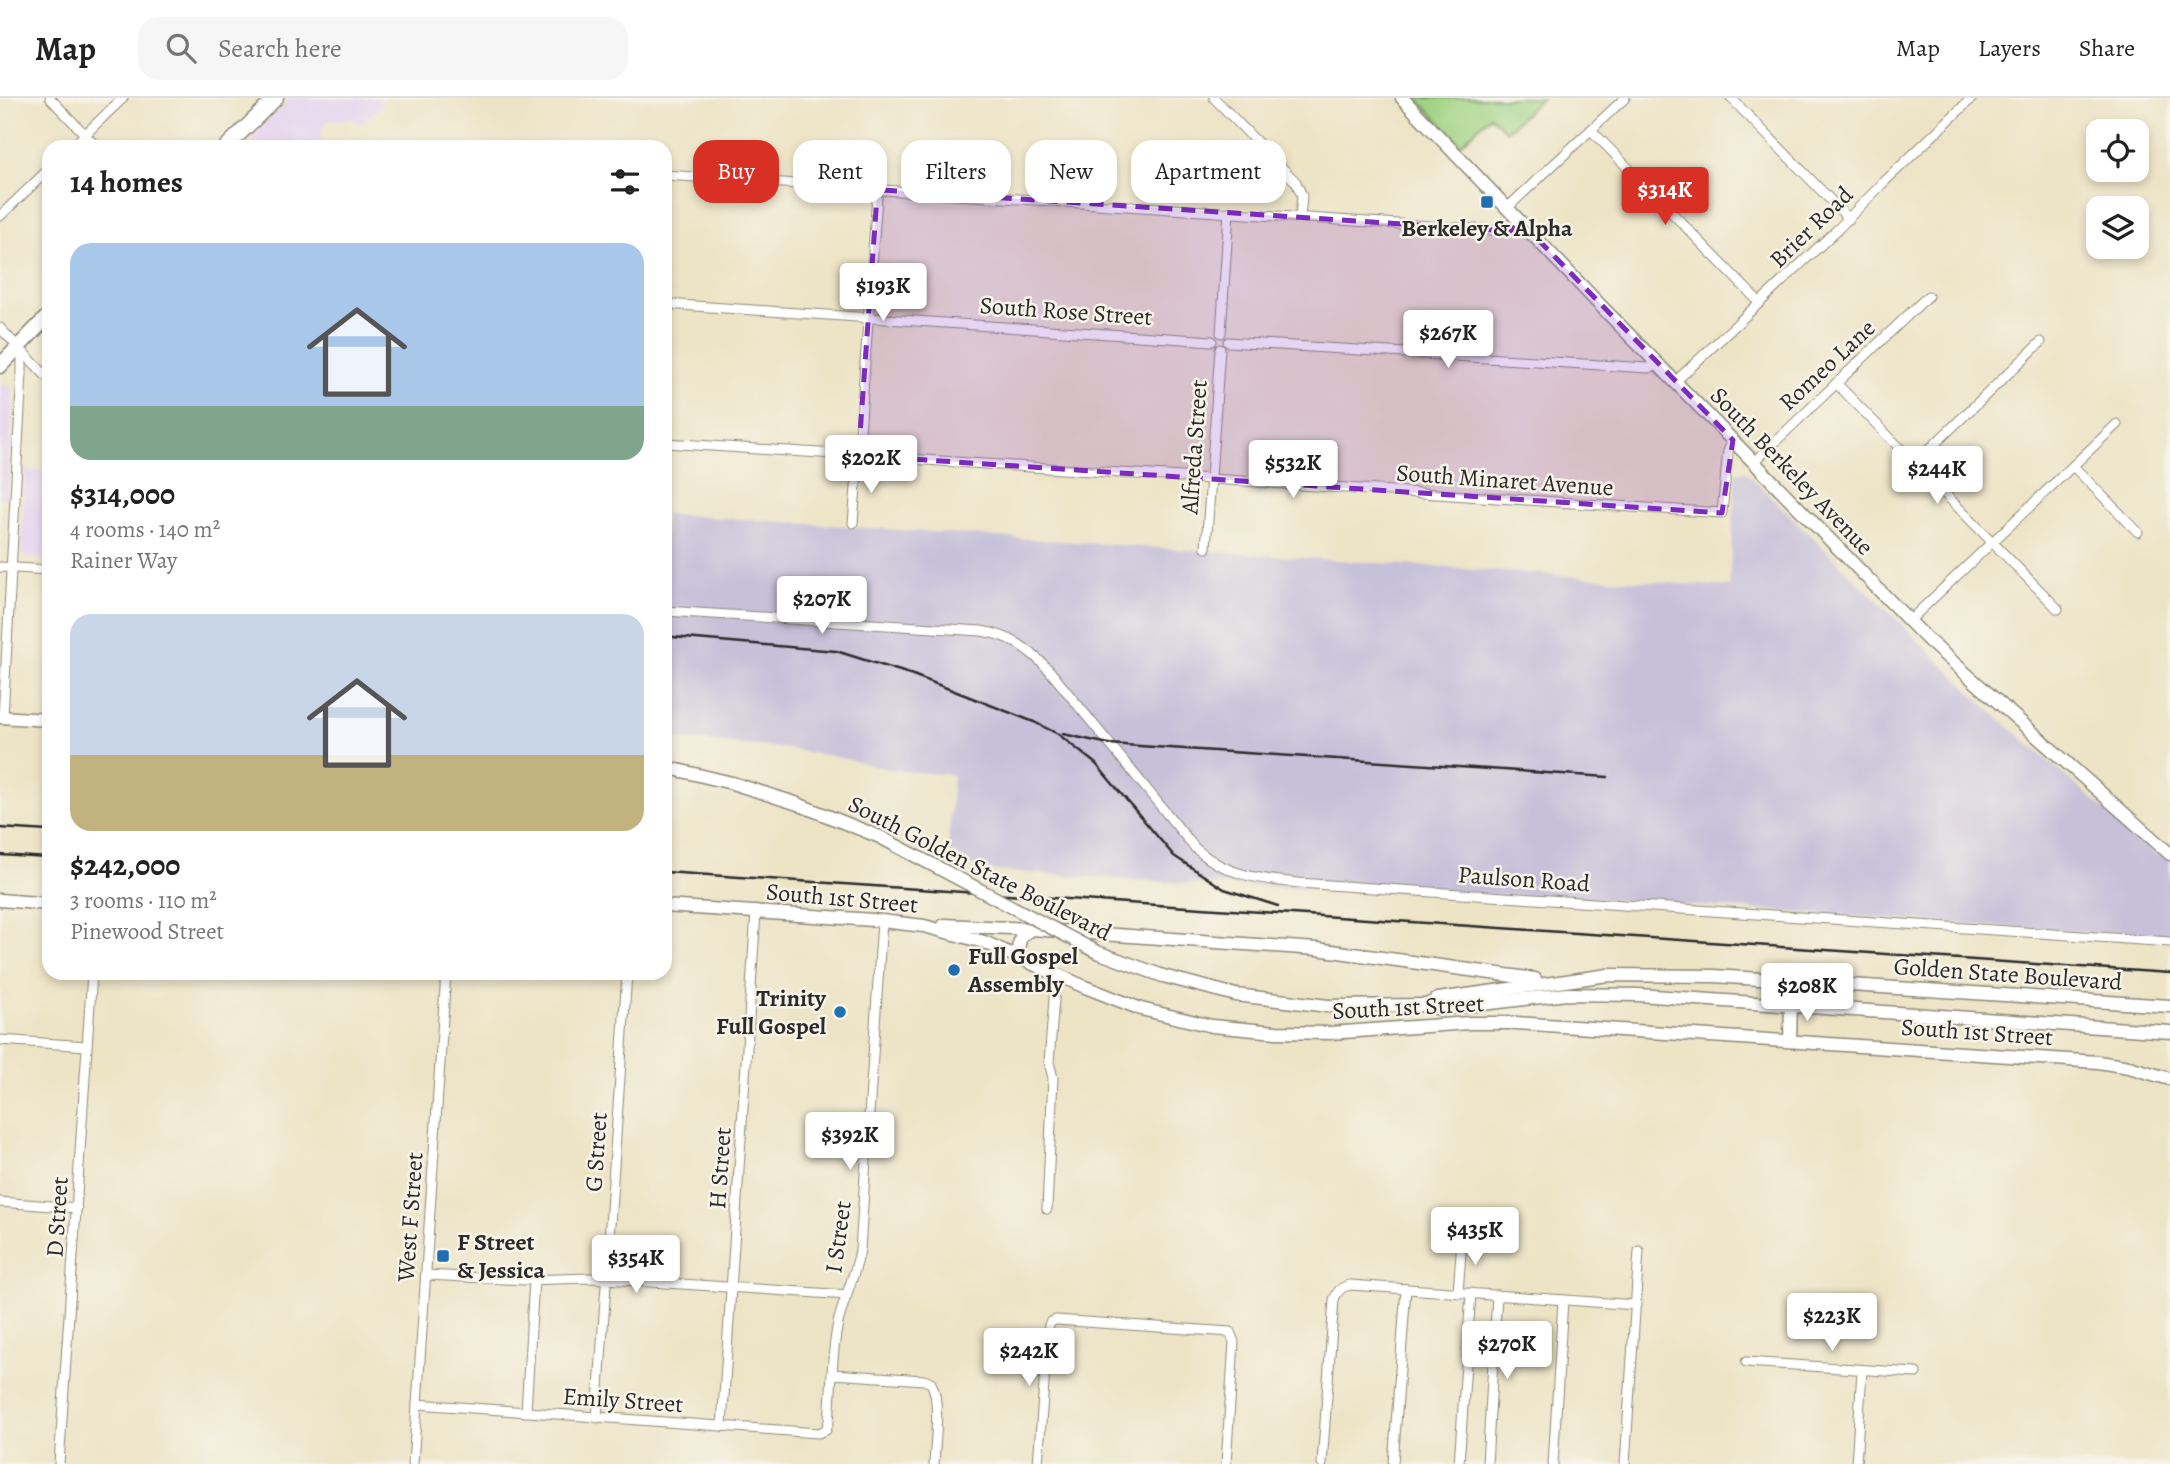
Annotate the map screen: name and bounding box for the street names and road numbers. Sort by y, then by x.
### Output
street label: Brier Road [1762,179,1860,275]
street label: South Rose Street [979,289,1153,333]
street label: Romeo Lane [1772,312,1882,418]
street label: Alfreda Street [1173,379,1215,516]
street label: South Berkeley Avenue [1703,380,1881,562]
street label: South Minaret Avenue [1395,456,1615,504]
street label: South Golden State Boulevard [843,788,1117,949]
street label: Paulson Road [1457,858,1591,900]
street label: South 1st Street [765,875,919,921]
street label: Golden State Boulevard [1893,950,2123,998]
street label: South 1st Street [1331,987,1485,1027]
street label: South 1st Street [1900,1011,2054,1053]
street label: G Street [577,1111,615,1193]
street label: H Street [701,1126,739,1210]
street label: West F Street [389,1151,430,1284]
street label: D Street [38,1176,76,1258]
street label: I Street [817,1199,859,1275]
street label: Emily Street [562,1380,684,1420]

